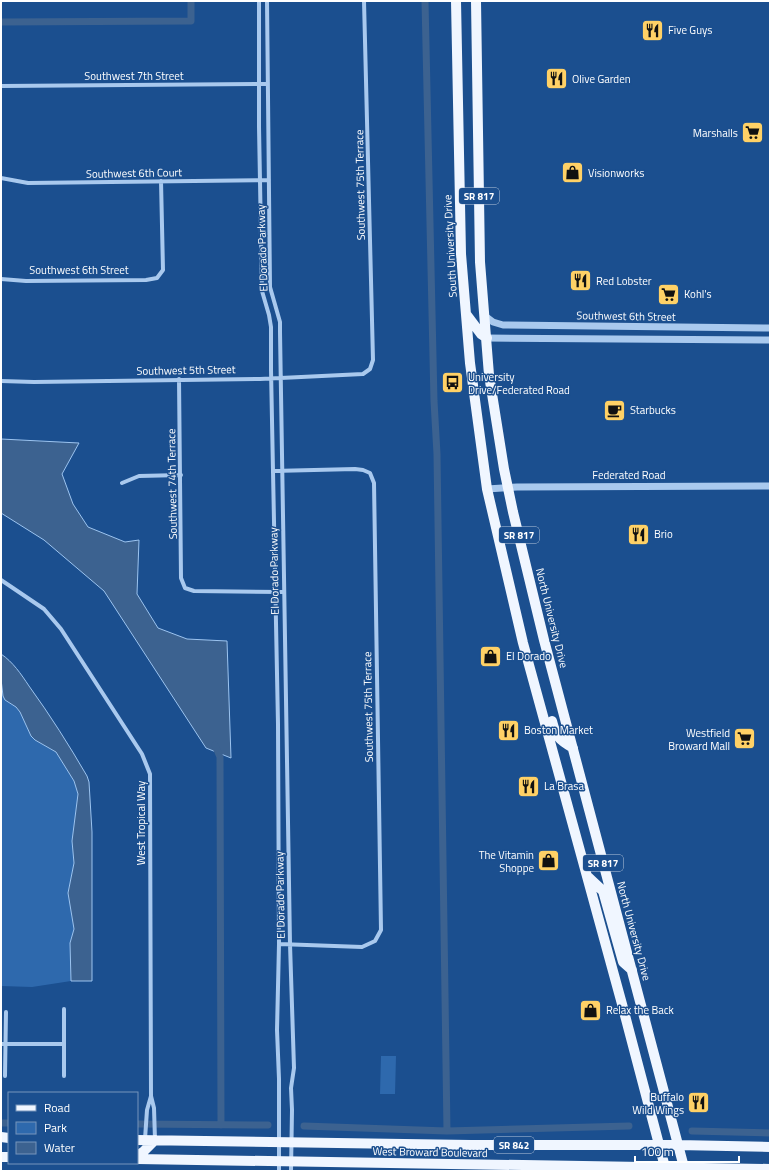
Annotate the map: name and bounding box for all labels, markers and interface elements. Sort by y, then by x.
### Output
restaurant icon: Five Guys [639,17,665,43]
place label: Five Guys [668,22,712,38]
restaurant icon: Olive Garden [543,66,569,92]
street label: Southwest 7th Street [84,68,184,84]
place label: Olive Garden [572,71,631,87]
supermarket icon: Marshalls [740,120,766,146]
place label: Marshalls [693,125,738,141]
street label: Southwest 75th Terrace [351,129,369,241]
shop icon: Visionworks [560,160,586,186]
street label: Southwest 6th Court [86,164,182,182]
place label: Visionworks [588,165,644,181]
road number: SR 817 [459,188,499,204]
street label: South University Drive [439,194,461,298]
street label: El Dorado Parkway [252,203,272,292]
street label: Southwest 6th Street [29,262,129,278]
restaurant icon: Red Lobster [567,268,593,294]
place label: Red Lobster [596,273,652,289]
supermarket icon: Kohl's [656,281,682,307]
place label: Kohl's [684,286,712,302]
street label: Southwest 6th Street [576,307,676,325]
street label: Southwest 5th Street [136,361,236,379]
place label: University Drive/Federated Road [468,369,570,398]
bus stop icon: University Drive/Federated Road [440,370,466,396]
cafe icon: Starbucks [601,397,627,423]
place label: Starbucks [630,402,676,418]
street label: Southwest 74th Terrace [163,428,181,540]
street label: Federated Road [592,467,666,483]
restaurant icon: Brio [625,521,651,547]
street label: El Dorado Parkway [265,526,283,615]
place label: Brio [654,526,673,542]
road number: SR 817 [499,527,539,543]
street label: North University Drive [532,566,572,670]
shop icon: El Dorado [477,643,503,669]
place label: El Dorado [506,648,551,664]
street label: Southwest 75th Terrace [359,651,377,763]
restaurant icon: Boston Market [495,717,521,743]
place label: Boston Market [524,722,593,738]
place label: Westfield Broward Mall [668,725,730,754]
supermarket icon: Westfield Broward Mall [732,726,758,752]
restaurant icon: La Brasa [516,773,542,799]
place label: La Brasa [544,778,584,794]
street label: West Tropical Way [133,780,149,865]
place label: The Vitamin Shoppe [479,847,534,876]
shop icon: The Vitamin Shoppe [536,848,562,874]
street label: El Dorado Parkway [271,850,289,939]
road number: SR 817 [583,855,623,871]
street label: North University Drive [613,880,655,983]
shop icon: Relax the Back [577,997,603,1023]
place label: Relax the Back [606,1002,675,1018]
place label: Buffalo Wild Wings [632,1089,684,1118]
restaurant icon: Buffalo Wild Wings [686,1090,712,1116]
legend [8,1092,138,1164]
text: Road [44,1098,70,1117]
text: Park [44,1118,67,1137]
road number: SR 842 [494,1137,534,1153]
text: Water [44,1138,75,1157]
scale bar [635,1138,739,1164]
text: 100 m [641,1142,674,1161]
street label: West Broward Boulevard [372,1143,488,1161]

